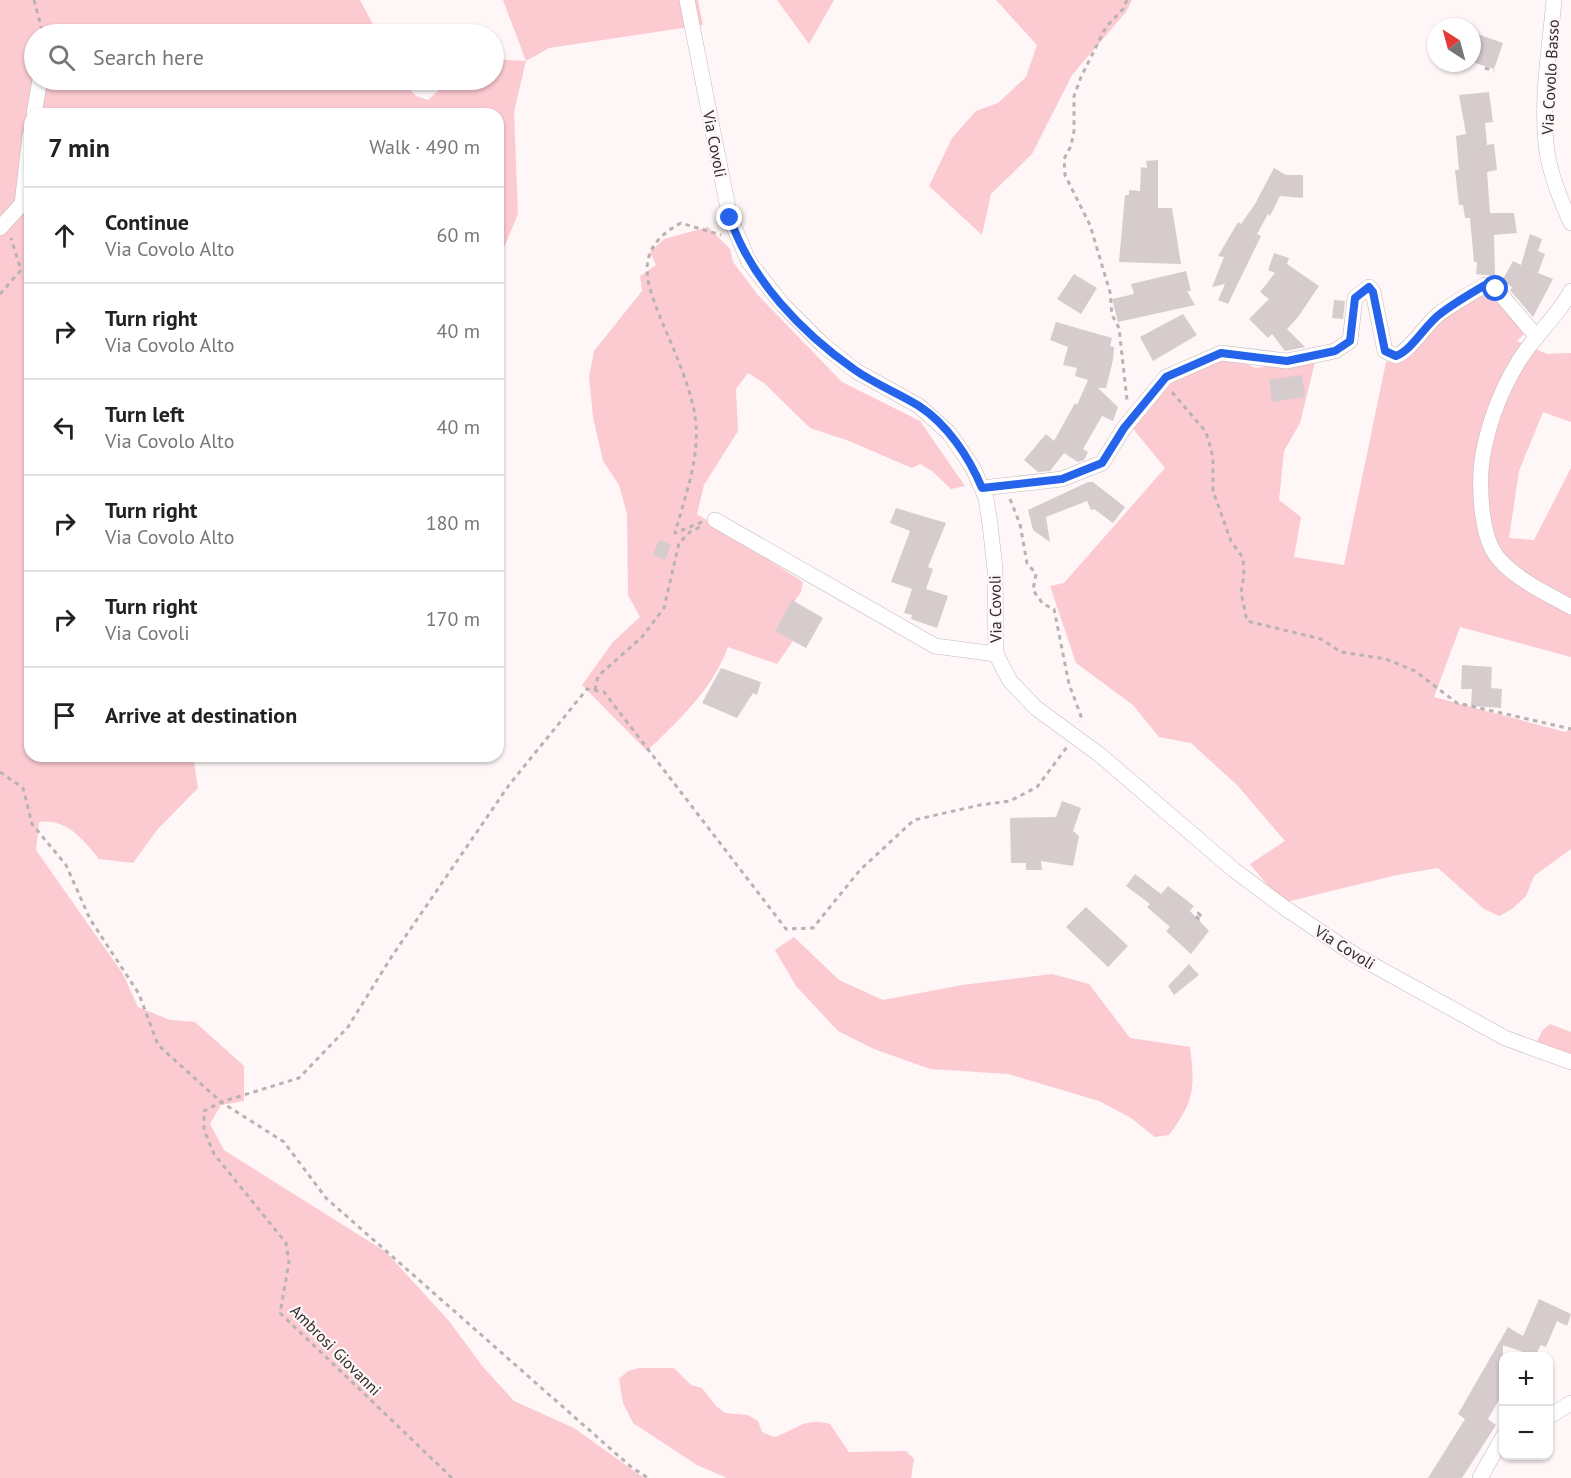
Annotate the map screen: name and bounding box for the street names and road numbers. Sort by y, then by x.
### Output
street label: Via Covolo Basso [1537,19,1563,136]
street label: Via Covoli [699,108,731,179]
street label: Via Covoli [984,575,1006,644]
street label: Via Covoli [1310,920,1379,973]
street label: Ambrosi Giovanni [286,1300,386,1400]

